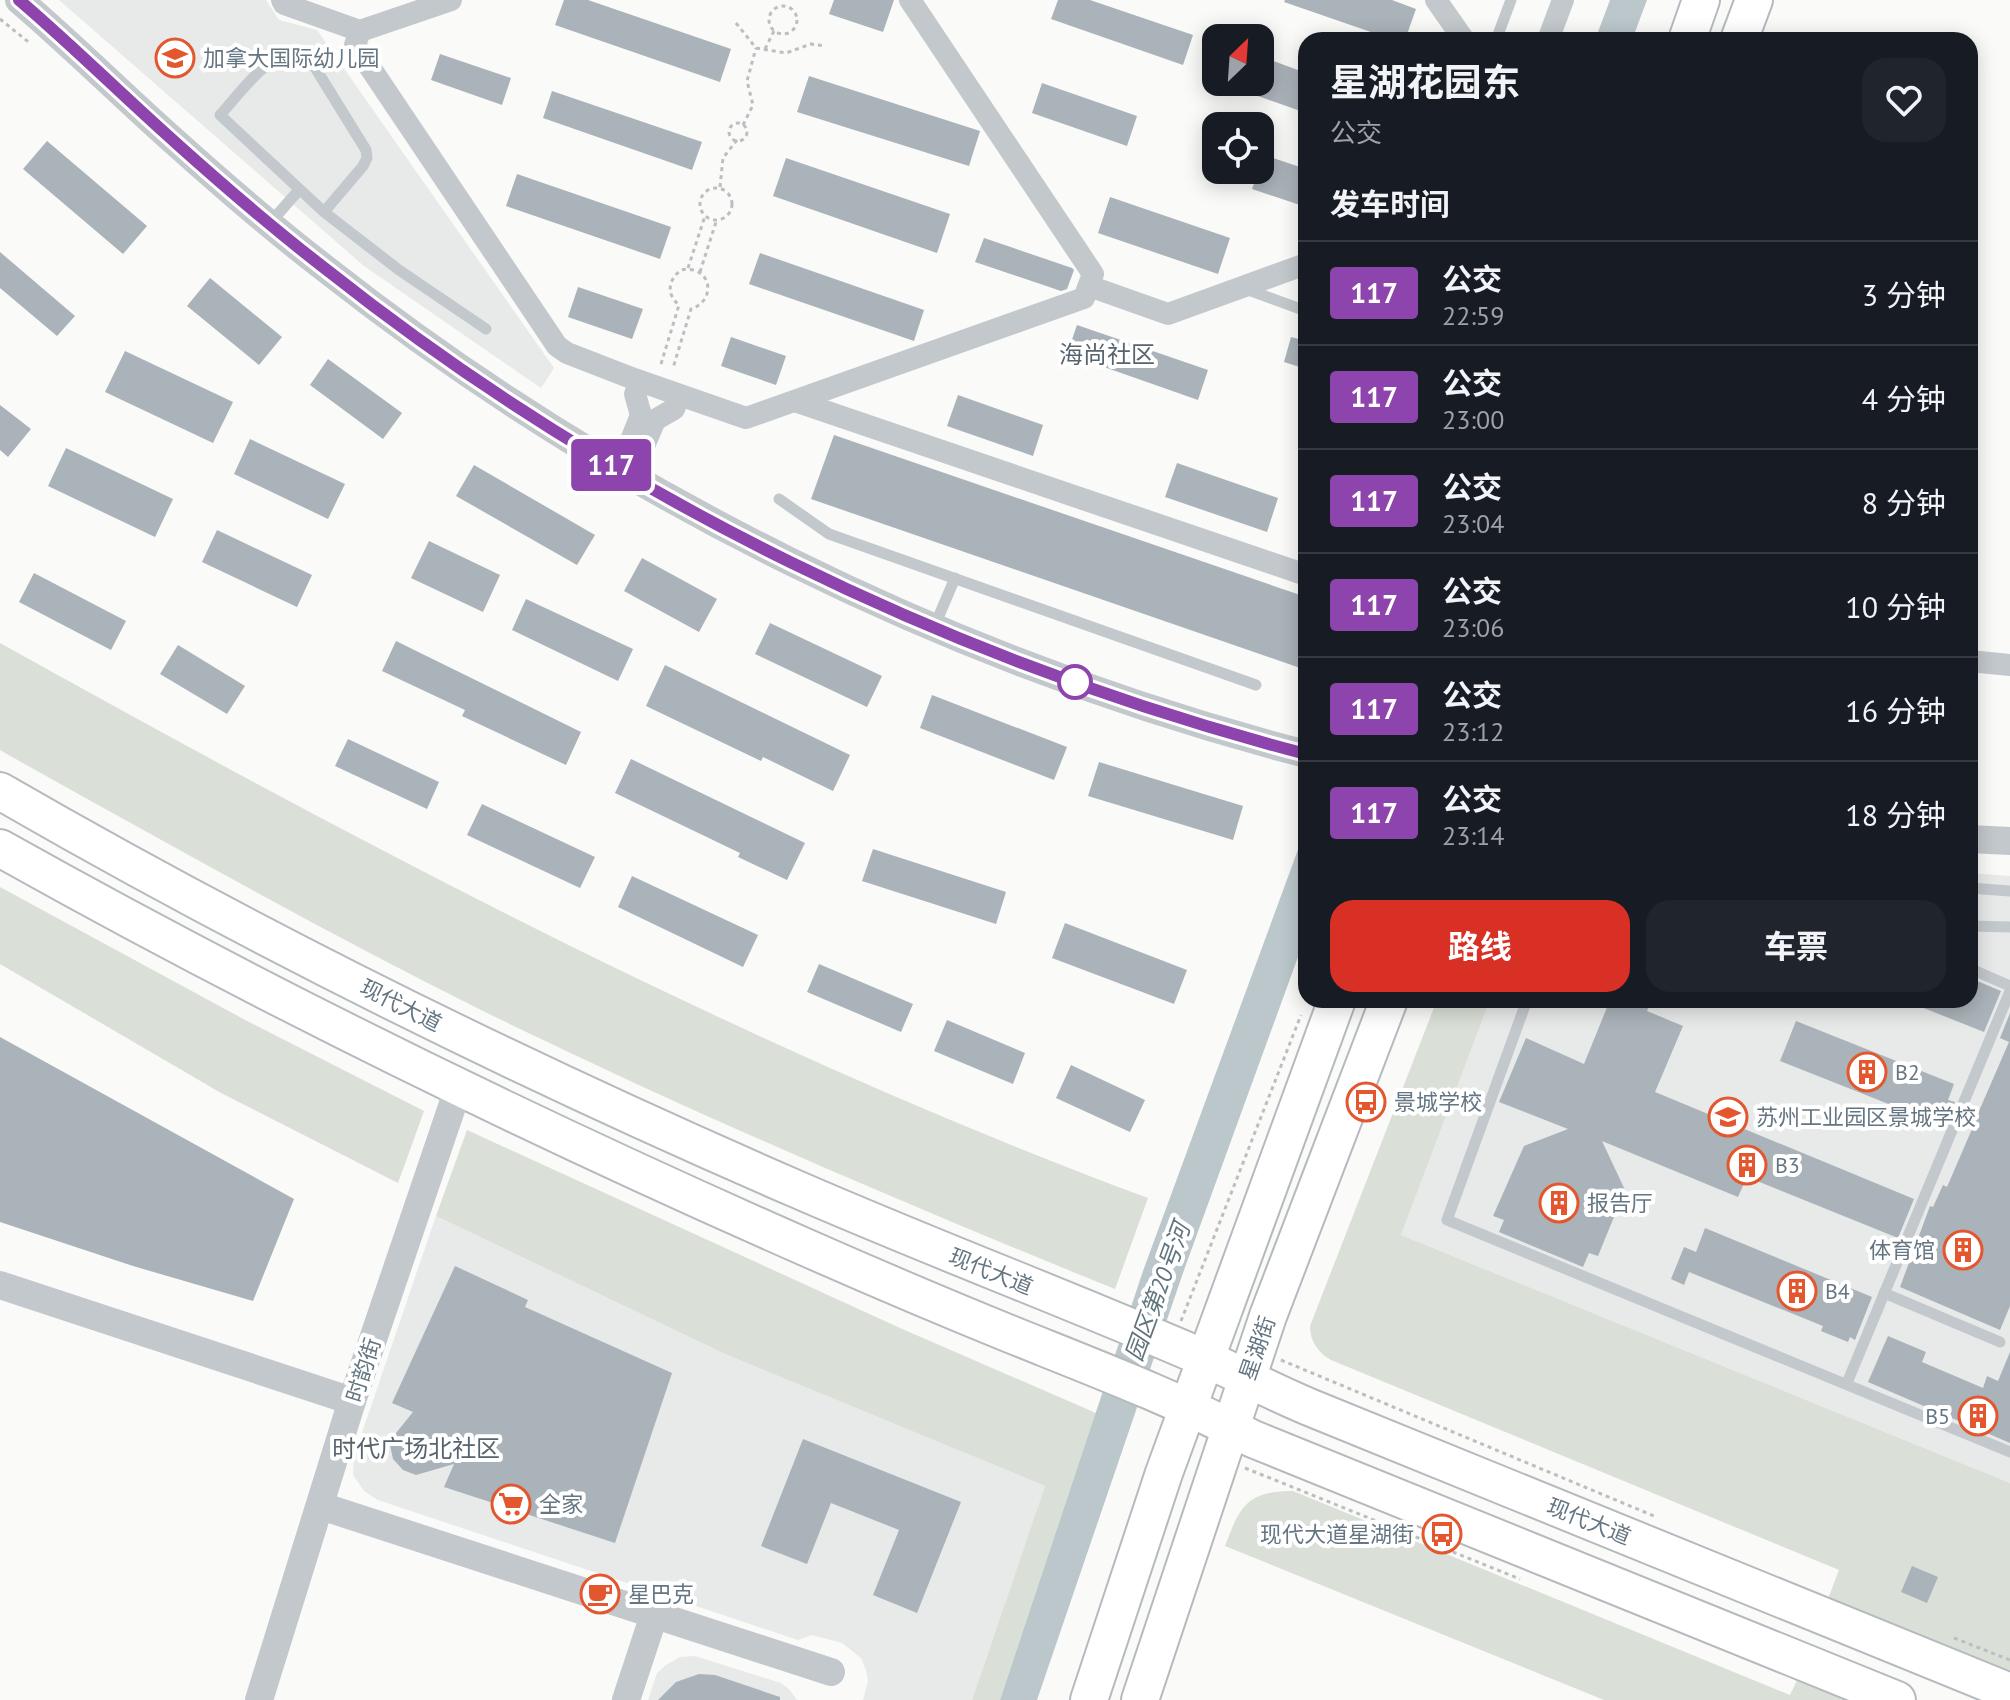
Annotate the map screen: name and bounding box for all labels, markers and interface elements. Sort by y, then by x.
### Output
north arrow [1202,24,1274,96]
map controls [1202,24,1274,184]
school or university icon: 加拿大国际幼儿园 [154,37,196,79]
place label: 加拿大国际幼儿园 [203,44,379,72]
text: 星湖花园东 [1330,57,1520,106]
button: heart [1862,58,1946,142]
button: locate [1202,112,1274,184]
text: 公交 [1330,116,1382,149]
text: 发车时间 [1330,184,1450,223]
text: 公交 [1442,259,1502,298]
text: 117 [1350,274,1398,311]
text: 3 分钟 [1862,275,1946,314]
text: 22:59 [1442,299,1504,332]
district label: 海尚社区 [1059,339,1155,370]
text: 公交 [1442,363,1502,402]
text: 117 [1350,378,1398,415]
text: 4 分钟 [1862,379,1946,418]
text: 23:00 [1442,403,1504,436]
line badge: 117 [565,439,657,491]
text: 117 [587,446,635,483]
text: 公交 [1442,467,1502,506]
text: 117 [1350,482,1398,519]
text: 8 分钟 [1862,483,1946,522]
text: 23:04 [1442,507,1504,540]
text: 公交 [1442,571,1502,610]
text: 117 [1350,586,1398,623]
text: 10 分钟 [1845,587,1946,626]
text: 23:06 [1442,611,1504,644]
unlabelled marker [1058,665,1092,699]
text: 公交 [1442,675,1502,714]
text: 117 [1350,690,1398,727]
text: 16 分钟 [1845,691,1946,730]
text: 23:12 [1442,715,1504,748]
text: 公交 [1442,779,1502,818]
text: 117 [1350,794,1398,831]
text: 18 分钟 [1845,795,1946,834]
text: 23:14 [1442,819,1504,852]
button: 路线 [1330,900,1630,992]
button: 车票 [1646,900,1946,992]
street label: 现代大道 [355,973,447,1037]
building icon: B2 [1846,1051,1888,1093]
place label: B2 [1895,1058,1920,1086]
bus stop icon: 景城学校 [1345,1081,1387,1123]
place label: 景城学校 [1394,1088,1482,1116]
school or university icon: 苏州工业园区景城学校 [1707,1096,1749,1138]
place label: 苏州工业园区景城学校 [1756,1103,1976,1131]
building icon: B3 [1726,1144,1768,1186]
place label: B3 [1775,1151,1800,1179]
building icon: 报告厅 [1538,1182,1580,1224]
place label: 报告厅 [1587,1189,1653,1217]
water label: 园区第20号河 [1118,1215,1198,1365]
building icon: 体育馆 [1942,1229,1984,1271]
place label: 体育馆 [1869,1236,1935,1264]
street label: 现代大道 [945,1242,1037,1300]
building icon: B4 [1776,1270,1818,1312]
place label: B4 [1825,1277,1850,1305]
street label: 星湖街 [1233,1312,1281,1384]
street label: 时韵街 [339,1334,387,1406]
building icon: B5 [1957,1395,1999,1437]
place label: B5 [1925,1402,1950,1430]
district label: 时代广场北社区 [332,1433,500,1464]
supermarket icon: 全家 [490,1483,532,1525]
place label: 全家 [539,1490,583,1518]
street label: 现代大道 [1543,1492,1635,1550]
bus stop icon: 现代大道星湖街 [1421,1513,1463,1555]
place label: 现代大道星湖街 [1260,1520,1414,1548]
cafe icon: 星巴克 [579,1573,621,1615]
place label: 星巴克 [628,1580,694,1608]

